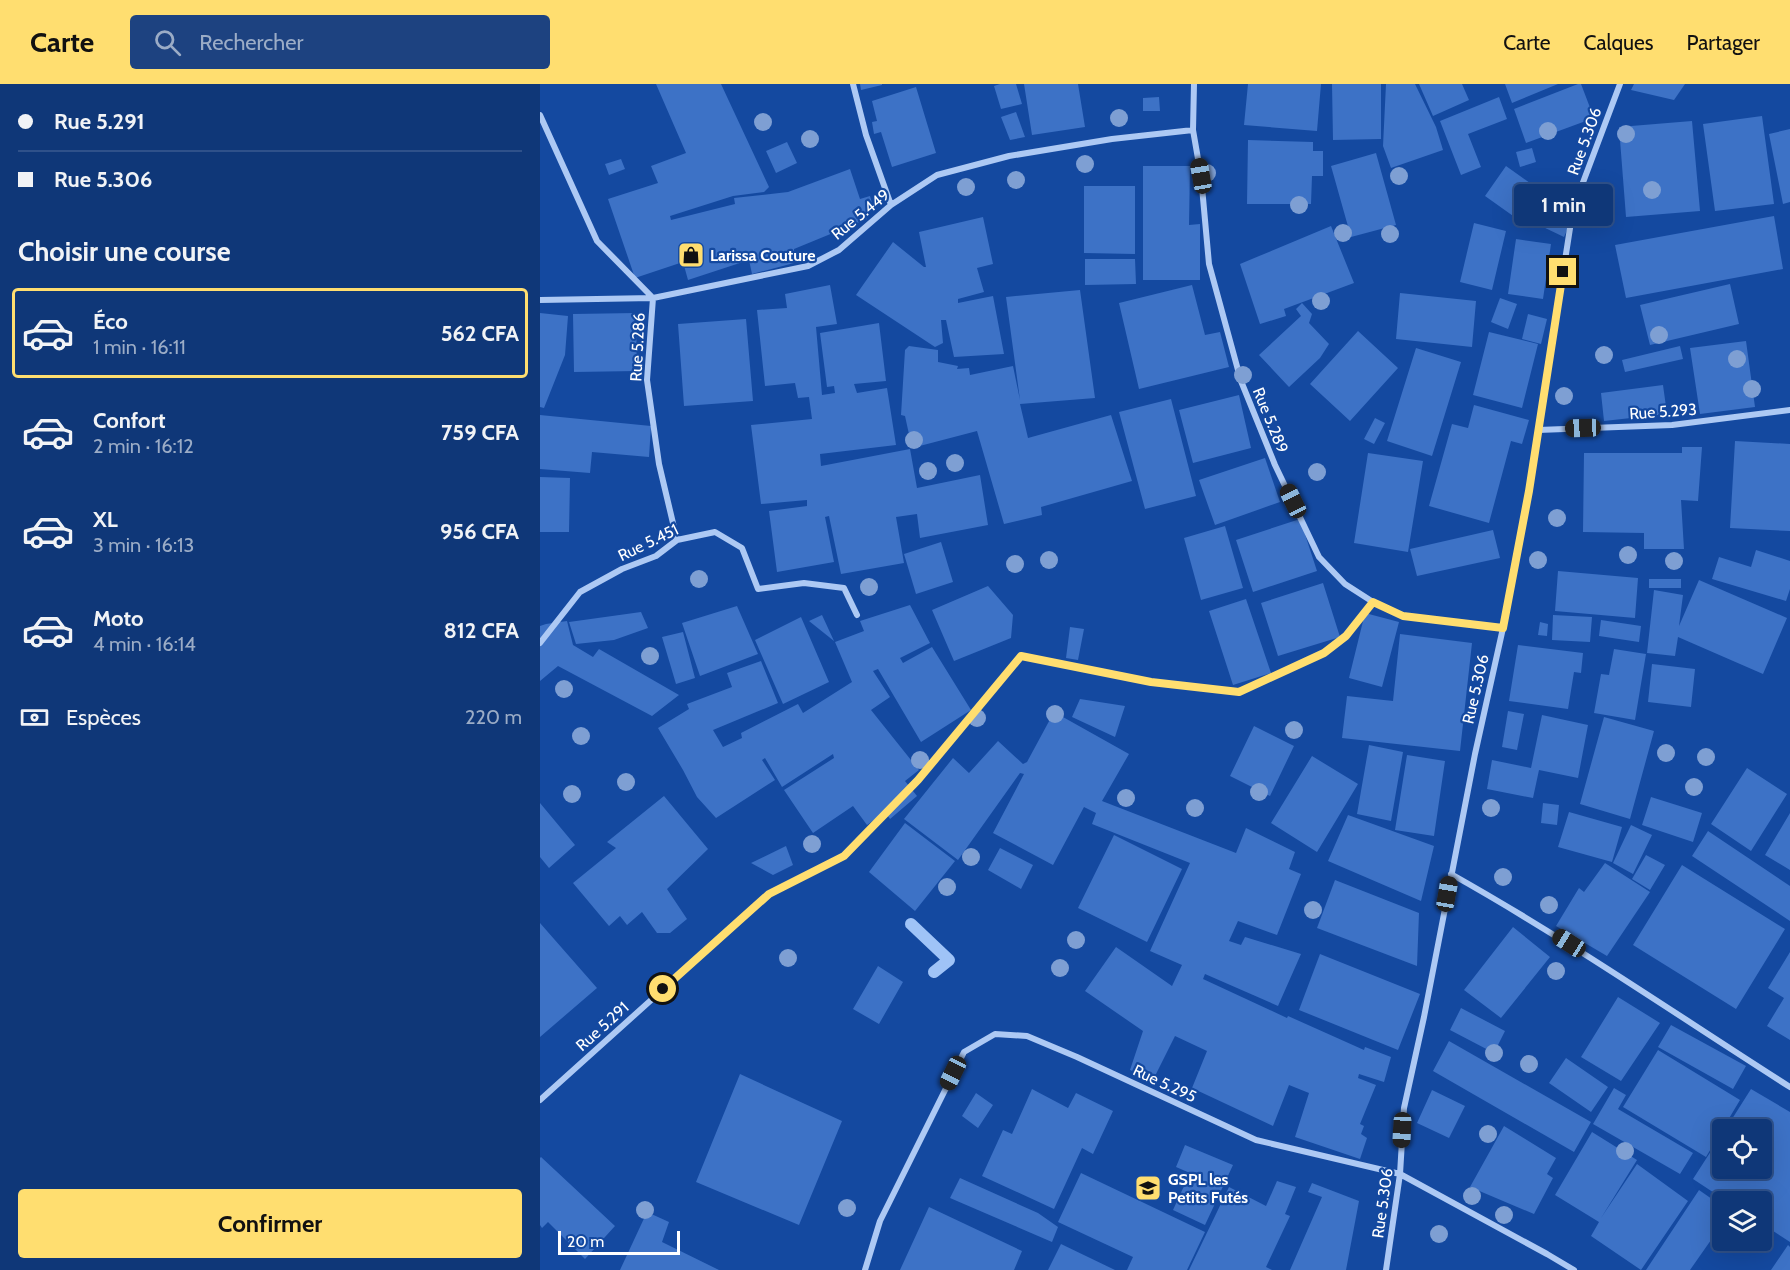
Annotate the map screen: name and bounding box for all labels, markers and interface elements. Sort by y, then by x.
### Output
search box [130,15,550,69]
text: Carte [30,25,94,59]
icon: search [151,26,184,59]
text: Rechercher [199,29,303,56]
text: Carte [1503,30,1551,55]
text: Calques [1584,30,1654,55]
text: Partager [1687,30,1760,55]
street label: Rue 5.306 [1563,105,1605,178]
text: Rue 5.291 [54,108,145,135]
car [1189,157,1213,195]
text: Rue 5.306 [54,166,152,193]
street label: Rue 5.449 [827,185,893,244]
callout: 1 min [1514,185,1612,227]
text: 1 min [1541,193,1586,217]
text: Choisir une course [18,235,231,268]
shop icon: Larissa Couture [676,240,706,270]
place label: Larissa Couture [710,246,815,265]
route end [1549,258,1576,285]
icon: car [21,306,75,360]
text: Éco [93,308,128,335]
street label: Rue 5.286 [626,312,649,382]
text: 562 CFA [441,320,519,347]
text: 1 min · 16:11 [93,335,186,359]
street label: Rue 5.289 [1249,385,1292,456]
street label: Rue 5.293 [1629,400,1697,423]
icon: car [21,405,75,459]
text: Confort [93,407,166,434]
car [1565,418,1601,438]
text: 759 CFA [441,419,519,446]
text: 2 min · 16:12 [93,434,194,458]
car [1277,481,1309,521]
icon: car [21,504,75,558]
text: XL [93,506,118,533]
text: 956 CFA [440,518,519,545]
street label: Rue 5.451 [615,520,681,565]
text: 3 min · 16:13 [93,533,194,557]
icon: car [21,603,75,657]
text: Moto [93,605,144,632]
text: 812 CFA [443,617,519,644]
text: 4 min · 16:14 [93,632,196,656]
street label: Rue 5.306 [1458,653,1493,726]
icon: cash [18,701,51,734]
text: Espèces [66,704,141,731]
text: 220 m [465,705,522,729]
car [1435,875,1459,913]
car [1549,926,1589,960]
route start [649,975,676,1002]
street label: Rue 5.291 [572,998,633,1055]
car [937,1053,969,1093]
street label: Rue 5.295 [1130,1061,1200,1106]
car [1392,1112,1412,1148]
map controls [1712,1119,1772,1251]
button: locate [1712,1119,1772,1179]
street label: Rue 5.306 [1368,1167,1397,1239]
place label: GSPL les Petits Futés [1168,1170,1248,1207]
school or university icon: GSPL les Petits Futés [1133,1173,1163,1203]
button: Confirmer [18,1189,522,1258]
button: layers [1712,1191,1772,1251]
scale bar [558,1228,680,1256]
text: 20 m [567,1232,604,1251]

